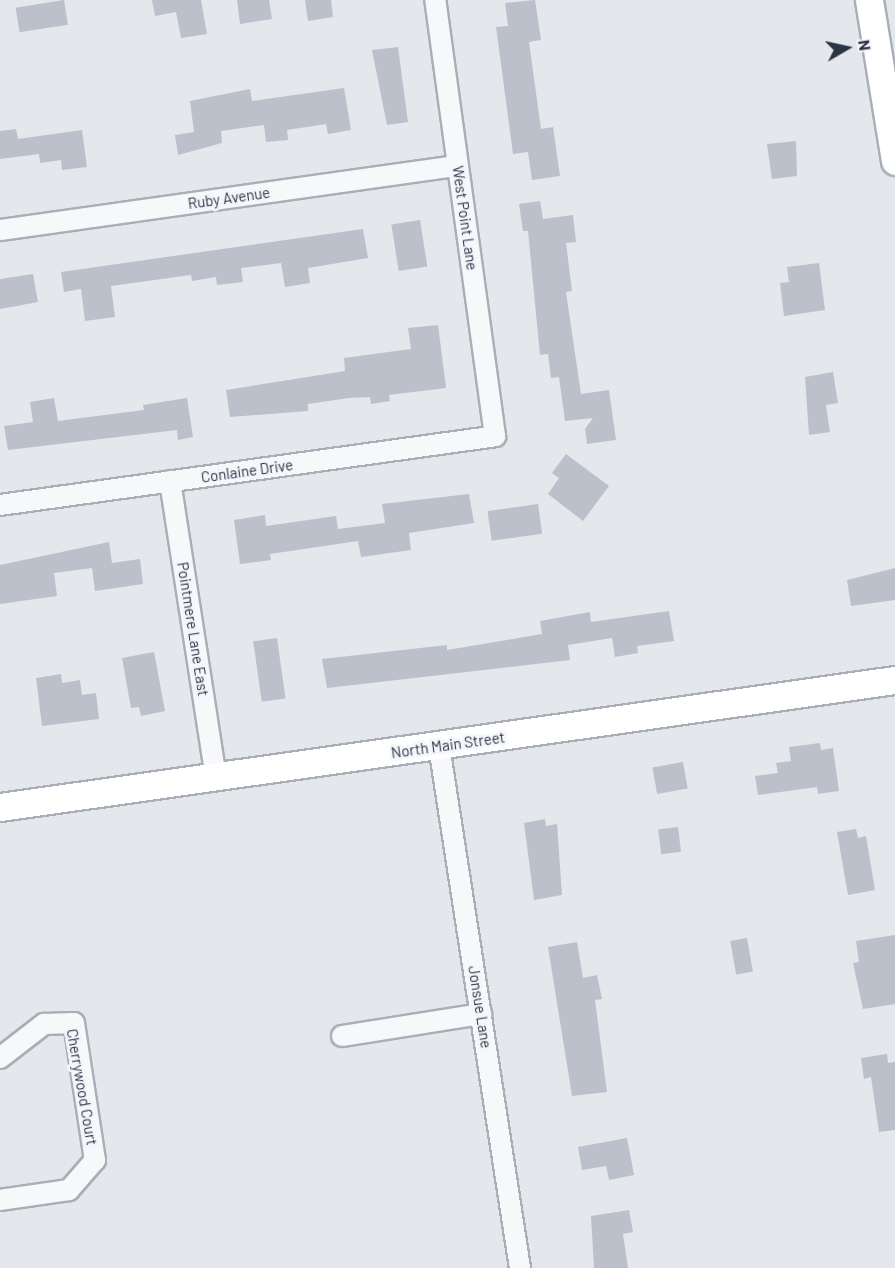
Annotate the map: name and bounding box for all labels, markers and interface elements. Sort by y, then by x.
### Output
north arrow [817,18,877,78]
text: N [855,38,875,52]
street label: West Point Lane [449,165,481,271]
street label: Ruby Avenue [187,183,271,213]
street label: Conlaine Drive [200,456,294,486]
street label: Pointmere Lane East [174,561,212,697]
street label: North Main Street [390,728,506,762]
street label: Jonsue Lane [465,964,495,1050]
street label: Cherrywood Court [63,1027,101,1147]

